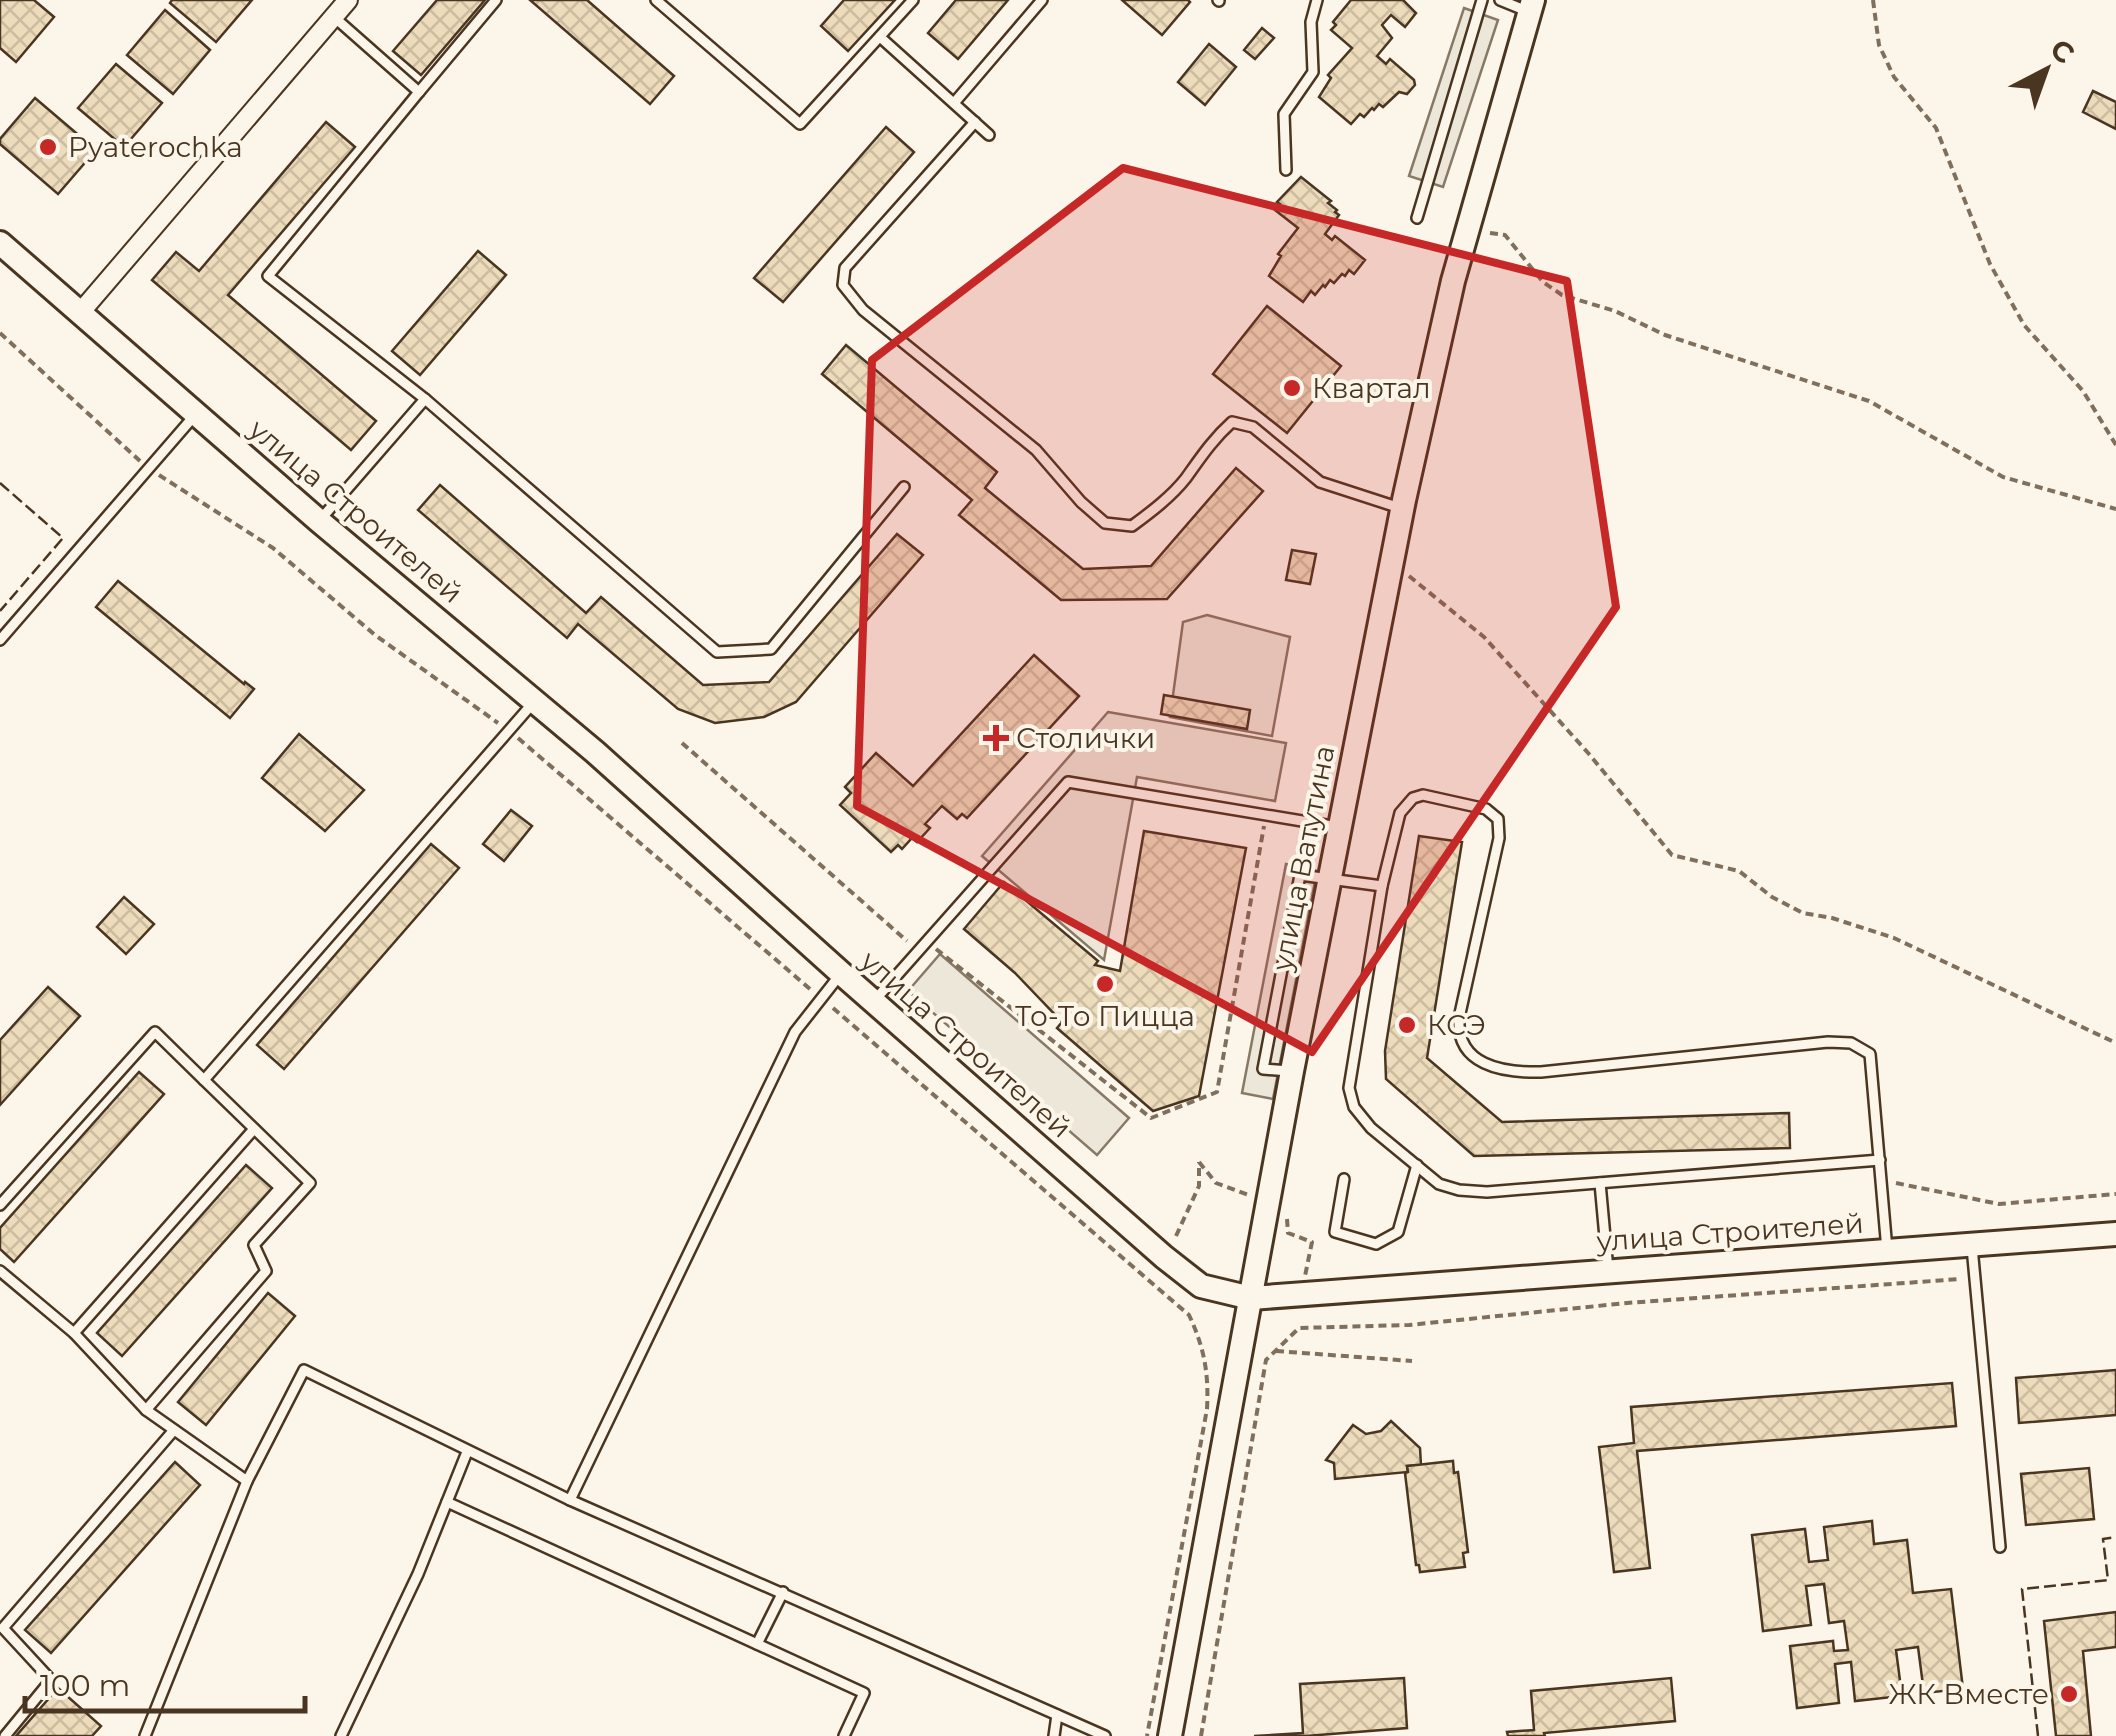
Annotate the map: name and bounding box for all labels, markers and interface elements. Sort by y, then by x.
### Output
north arrow [1996,20,2096,120]
text: С [2044,32,2081,71]
place label: Pyaterochka [68,130,243,164]
marker: Pyaterochka [37,136,59,158]
place label: Квартал [1312,371,1431,405]
marker: Квартал [1281,377,1303,399]
street label: улица Строителей [242,411,469,610]
place label: Столички [1016,721,1155,755]
marker: Столички [985,727,1007,749]
street label: улица Ватутина [1264,743,1342,974]
street label: улица Строителей [853,943,1078,1145]
marker: То-То Пицца [1094,973,1116,995]
place label: То-То Пицца [1015,999,1195,1033]
place label: КСЭ [1427,1008,1486,1042]
marker: КСЭ [1396,1014,1418,1036]
street label: улица Строителей [1594,1206,1865,1258]
scale bar [25,1651,305,1713]
text: 100 m [40,1667,130,1704]
place label: ЖК Вместе [1888,1677,2049,1711]
marker: ЖК Вместе [2058,1683,2080,1705]

